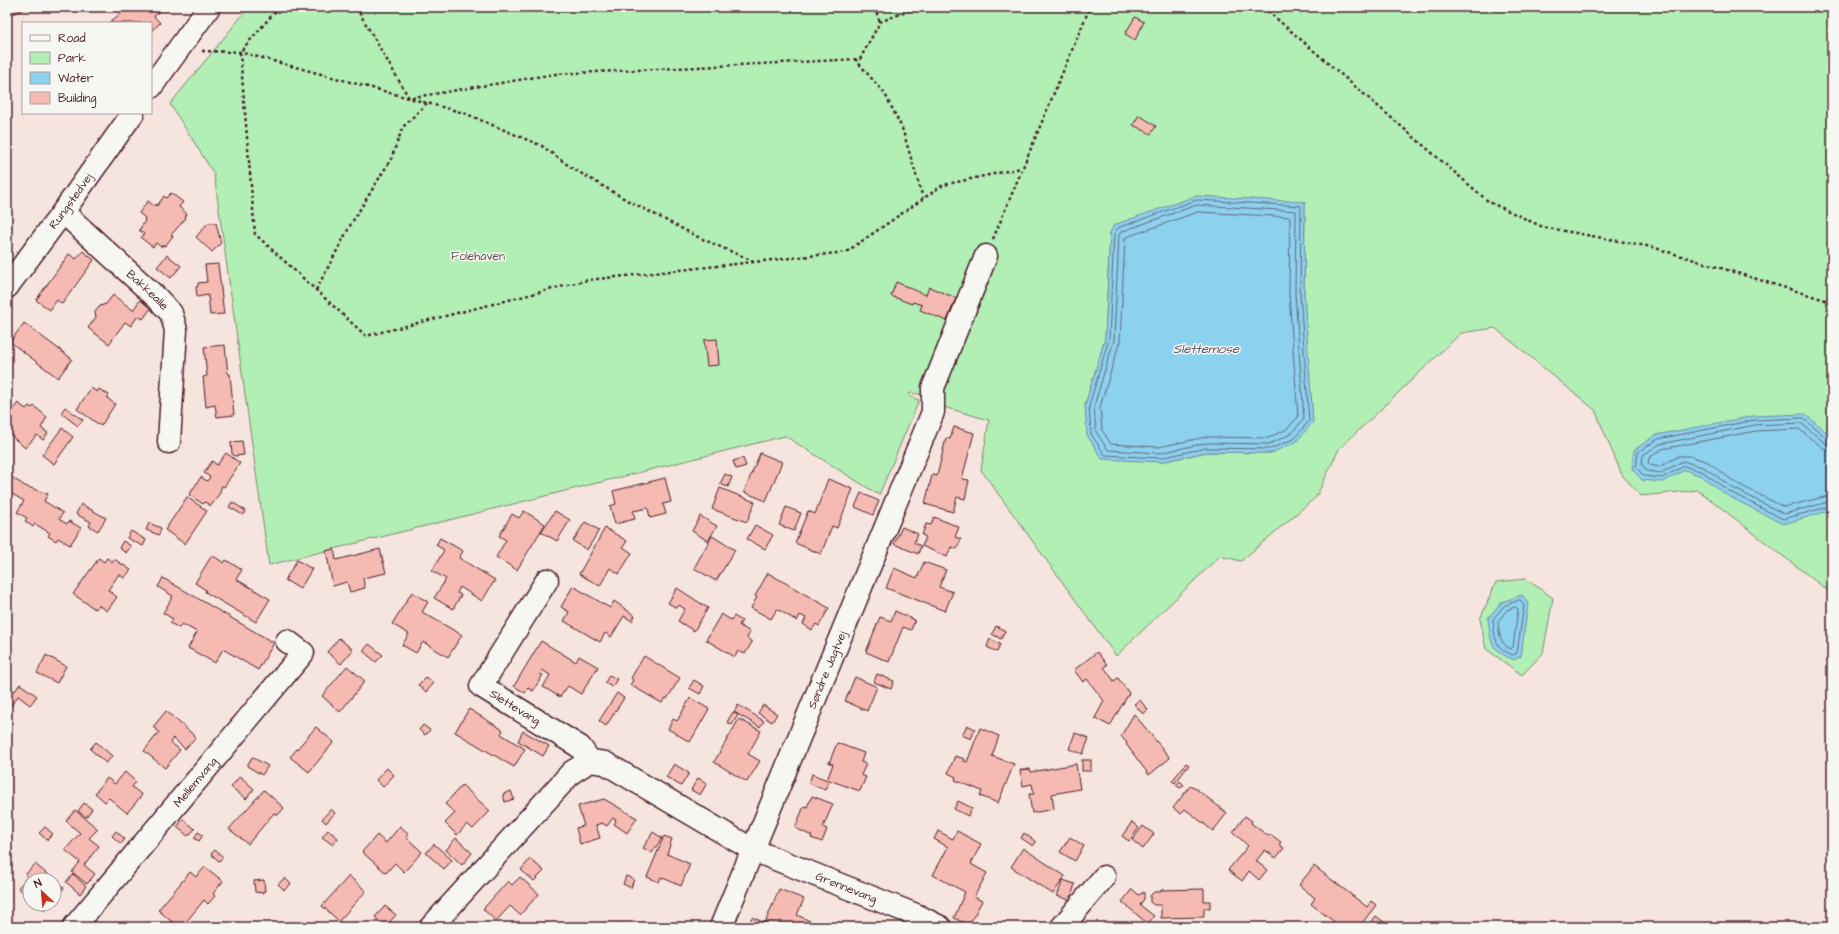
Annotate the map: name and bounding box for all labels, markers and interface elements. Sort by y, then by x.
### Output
legend [22,22,152,114]
text: Road [58,30,86,47]
text: Park [58,50,86,67]
text: Water [58,70,94,87]
text: Building [58,90,96,108]
street label: Rungstedvej [45,169,97,232]
park label: Folehaven [451,248,505,265]
street label: Bakkealle [123,266,173,314]
water label: Slettemose [1173,340,1240,358]
street label: Søndre Jagtvej [803,628,851,712]
street label: Slettevang [487,685,544,730]
street label: Mellemvang [169,753,222,811]
street label: Grønnevang [813,867,880,908]
north arrow [22,872,62,912]
text: N [31,875,44,892]

